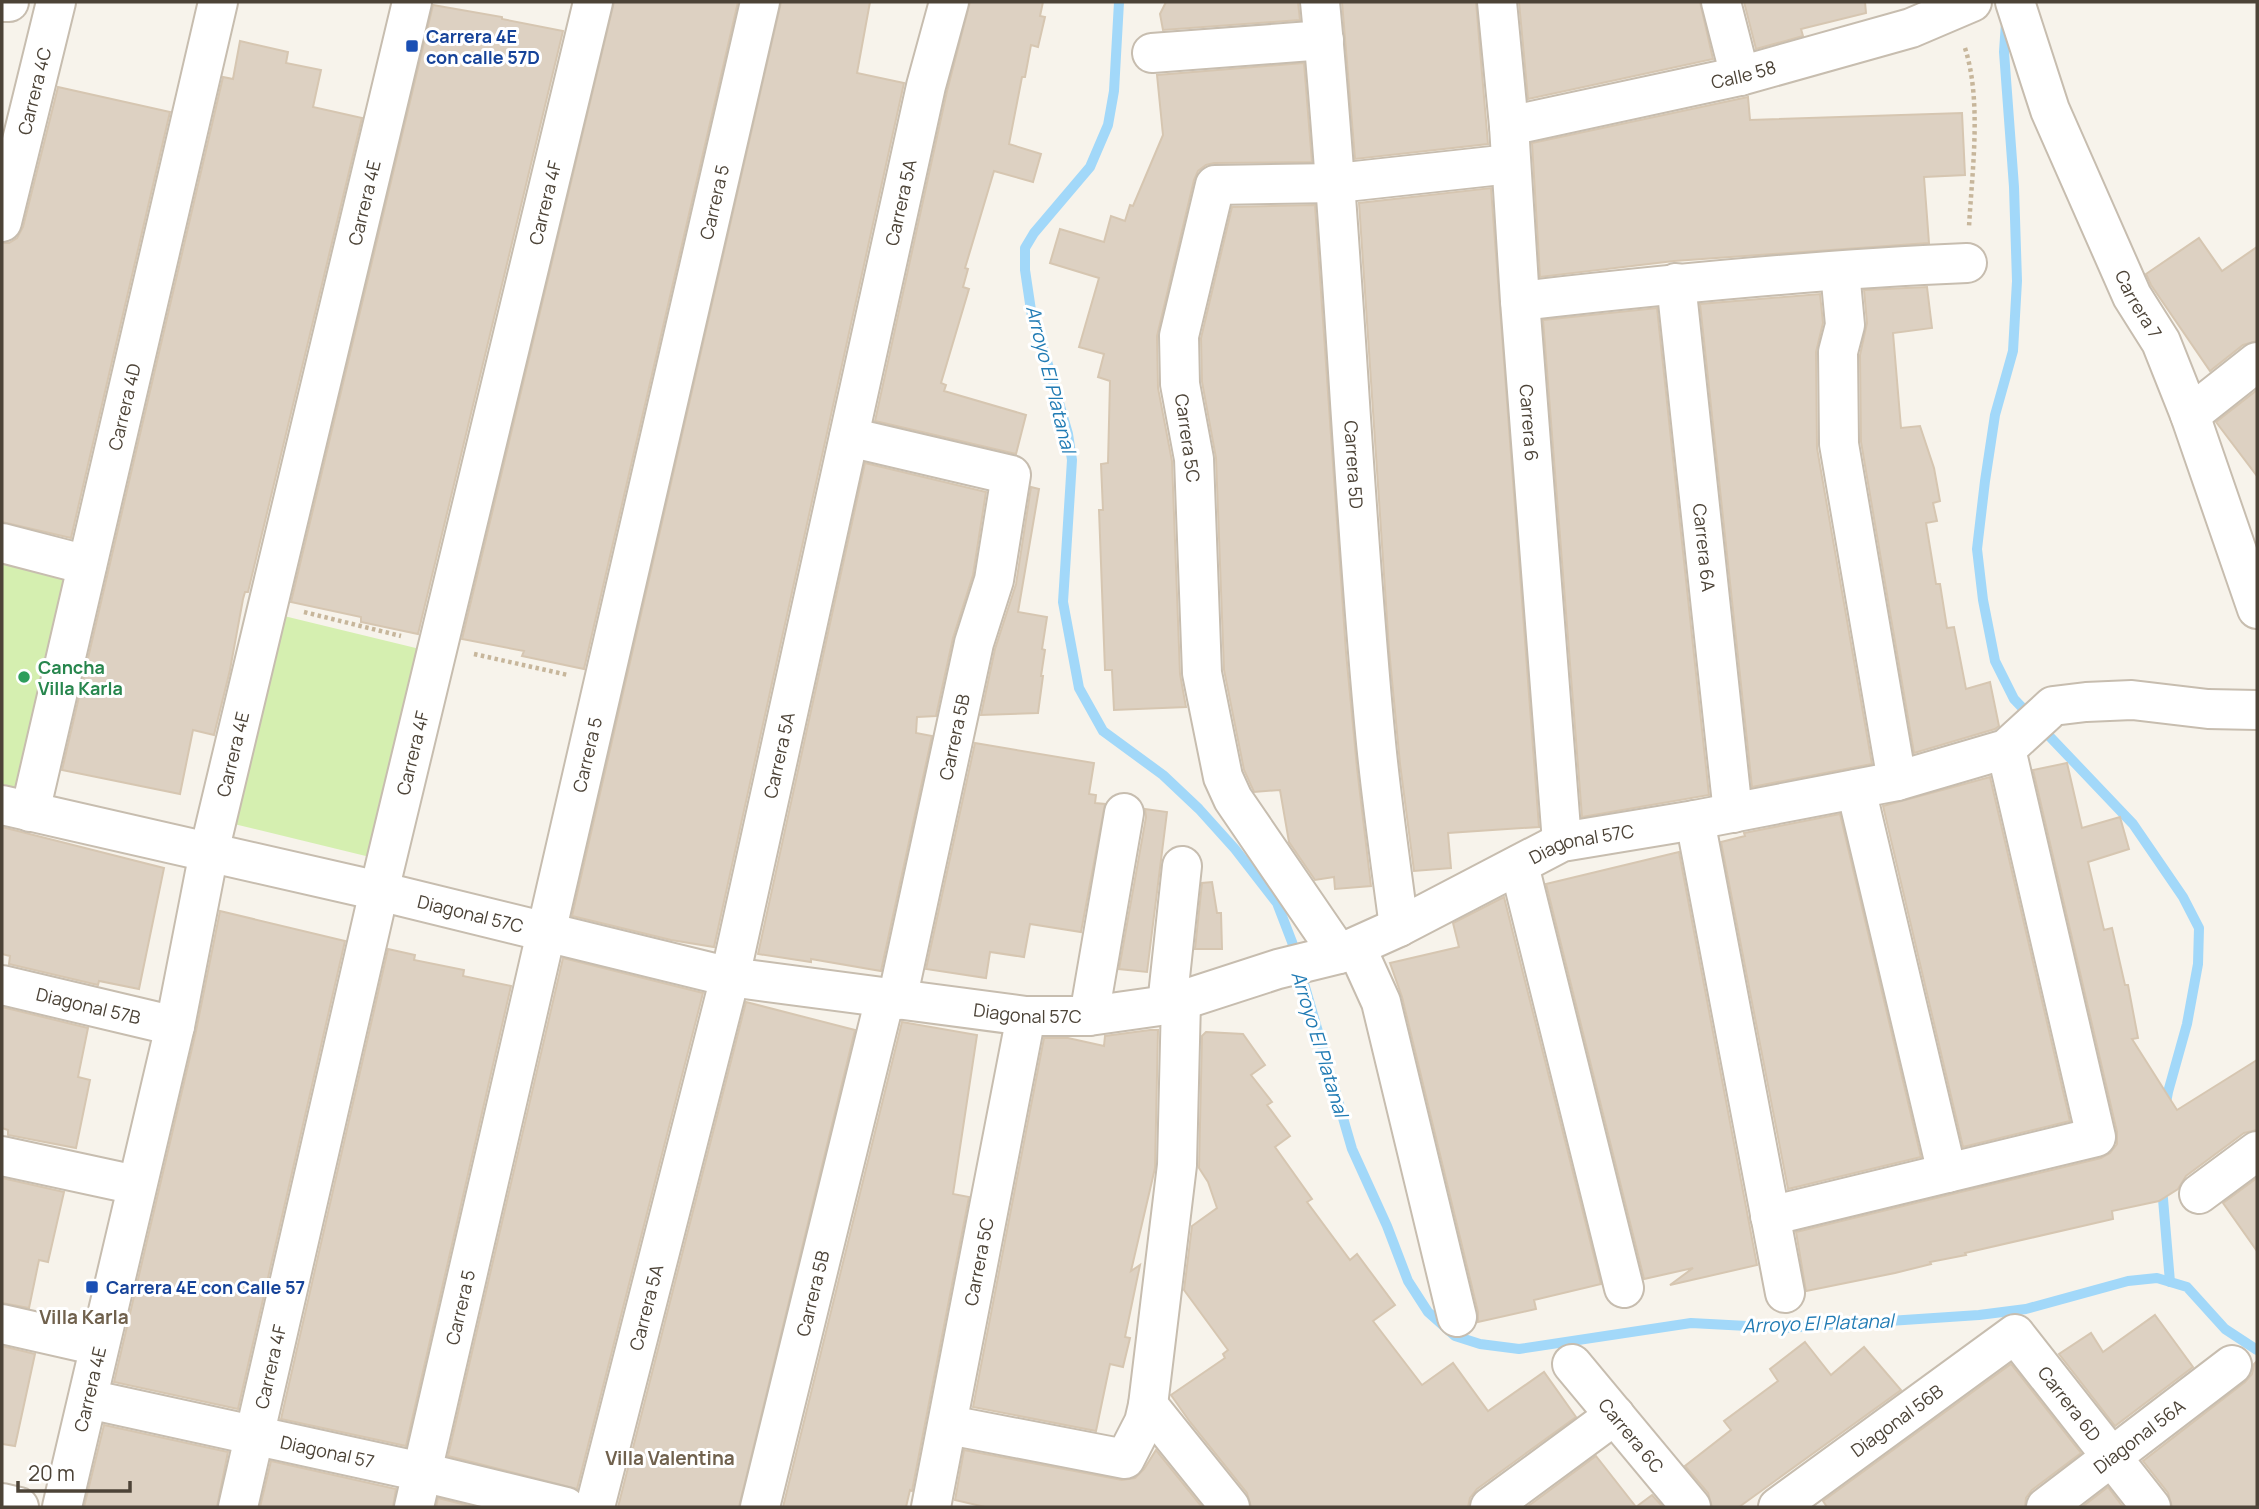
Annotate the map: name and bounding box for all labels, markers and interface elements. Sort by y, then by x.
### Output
place label: Carrera 4E con calle 57D [426,24,540,69]
marker: Carrera 4E con calle 57D [404,38,420,54]
street label: Carrera 4C [12,44,57,137]
street label: Calle 58 [1709,55,1779,94]
street label: Carrera 5A [879,156,922,248]
street label: Carrera 4E [342,158,386,248]
street label: Carrera 4F [523,158,566,247]
street label: Carrera 5 [694,162,734,242]
street label: Carrera 7 [2110,266,2168,343]
water label: Arroyo El Platanal [1020,303,1083,458]
street label: Carrera 4D [102,361,146,453]
street label: Carrera 6 [1514,383,1544,462]
street label: Carrera 5C [1170,392,1206,484]
street label: Carrera 5D [1339,420,1369,510]
street label: Carrera 6A [1688,502,1721,593]
place label: Cancha Villa Karla [38,655,123,700]
marker: Cancha Villa Karla [16,669,32,685]
street label: Carrera 5B [933,692,975,782]
street label: Carrera 4F [391,708,434,797]
street label: Carrera 4E [211,709,254,799]
street label: Carrera 5A [758,709,800,801]
street label: Carrera 5 [567,715,607,795]
street label: Diagonal 57C [1525,818,1636,869]
street label: Diagonal 57C [415,889,526,938]
water label: Arroyo El Platanal [1285,968,1355,1122]
street label: Diagonal 57B [34,982,143,1029]
street label: Diagonal 57C [972,997,1082,1028]
street label: Carrera 5C [958,1215,999,1308]
street label: Carrera 5B [790,1248,835,1339]
street label: Carrera 5A [623,1261,668,1353]
street label: Carrera 5 [440,1267,480,1347]
place label: Carrera 4E con Calle 57 [106,1275,305,1299]
marker: Carrera 4E con Calle 57 [84,1279,100,1295]
district label: Villa Karla [39,1304,129,1330]
water label: Arroyo El Platanal [1742,1307,1896,1339]
street label: Carrera 4F [249,1322,291,1411]
street label: Carrera 4E [68,1344,111,1434]
street label: Carrera 6D [2033,1361,2107,1446]
street label: Diagonal 56B [1846,1379,1948,1462]
street label: Carrera 6C [1593,1393,1670,1478]
street label: Diagonal 56A [2088,1393,2190,1479]
street label: Diagonal 57 [278,1429,377,1473]
district label: Villa Valentina [605,1445,735,1471]
scale bar [18,1450,130,1494]
text: 20 m [28,1459,75,1487]

